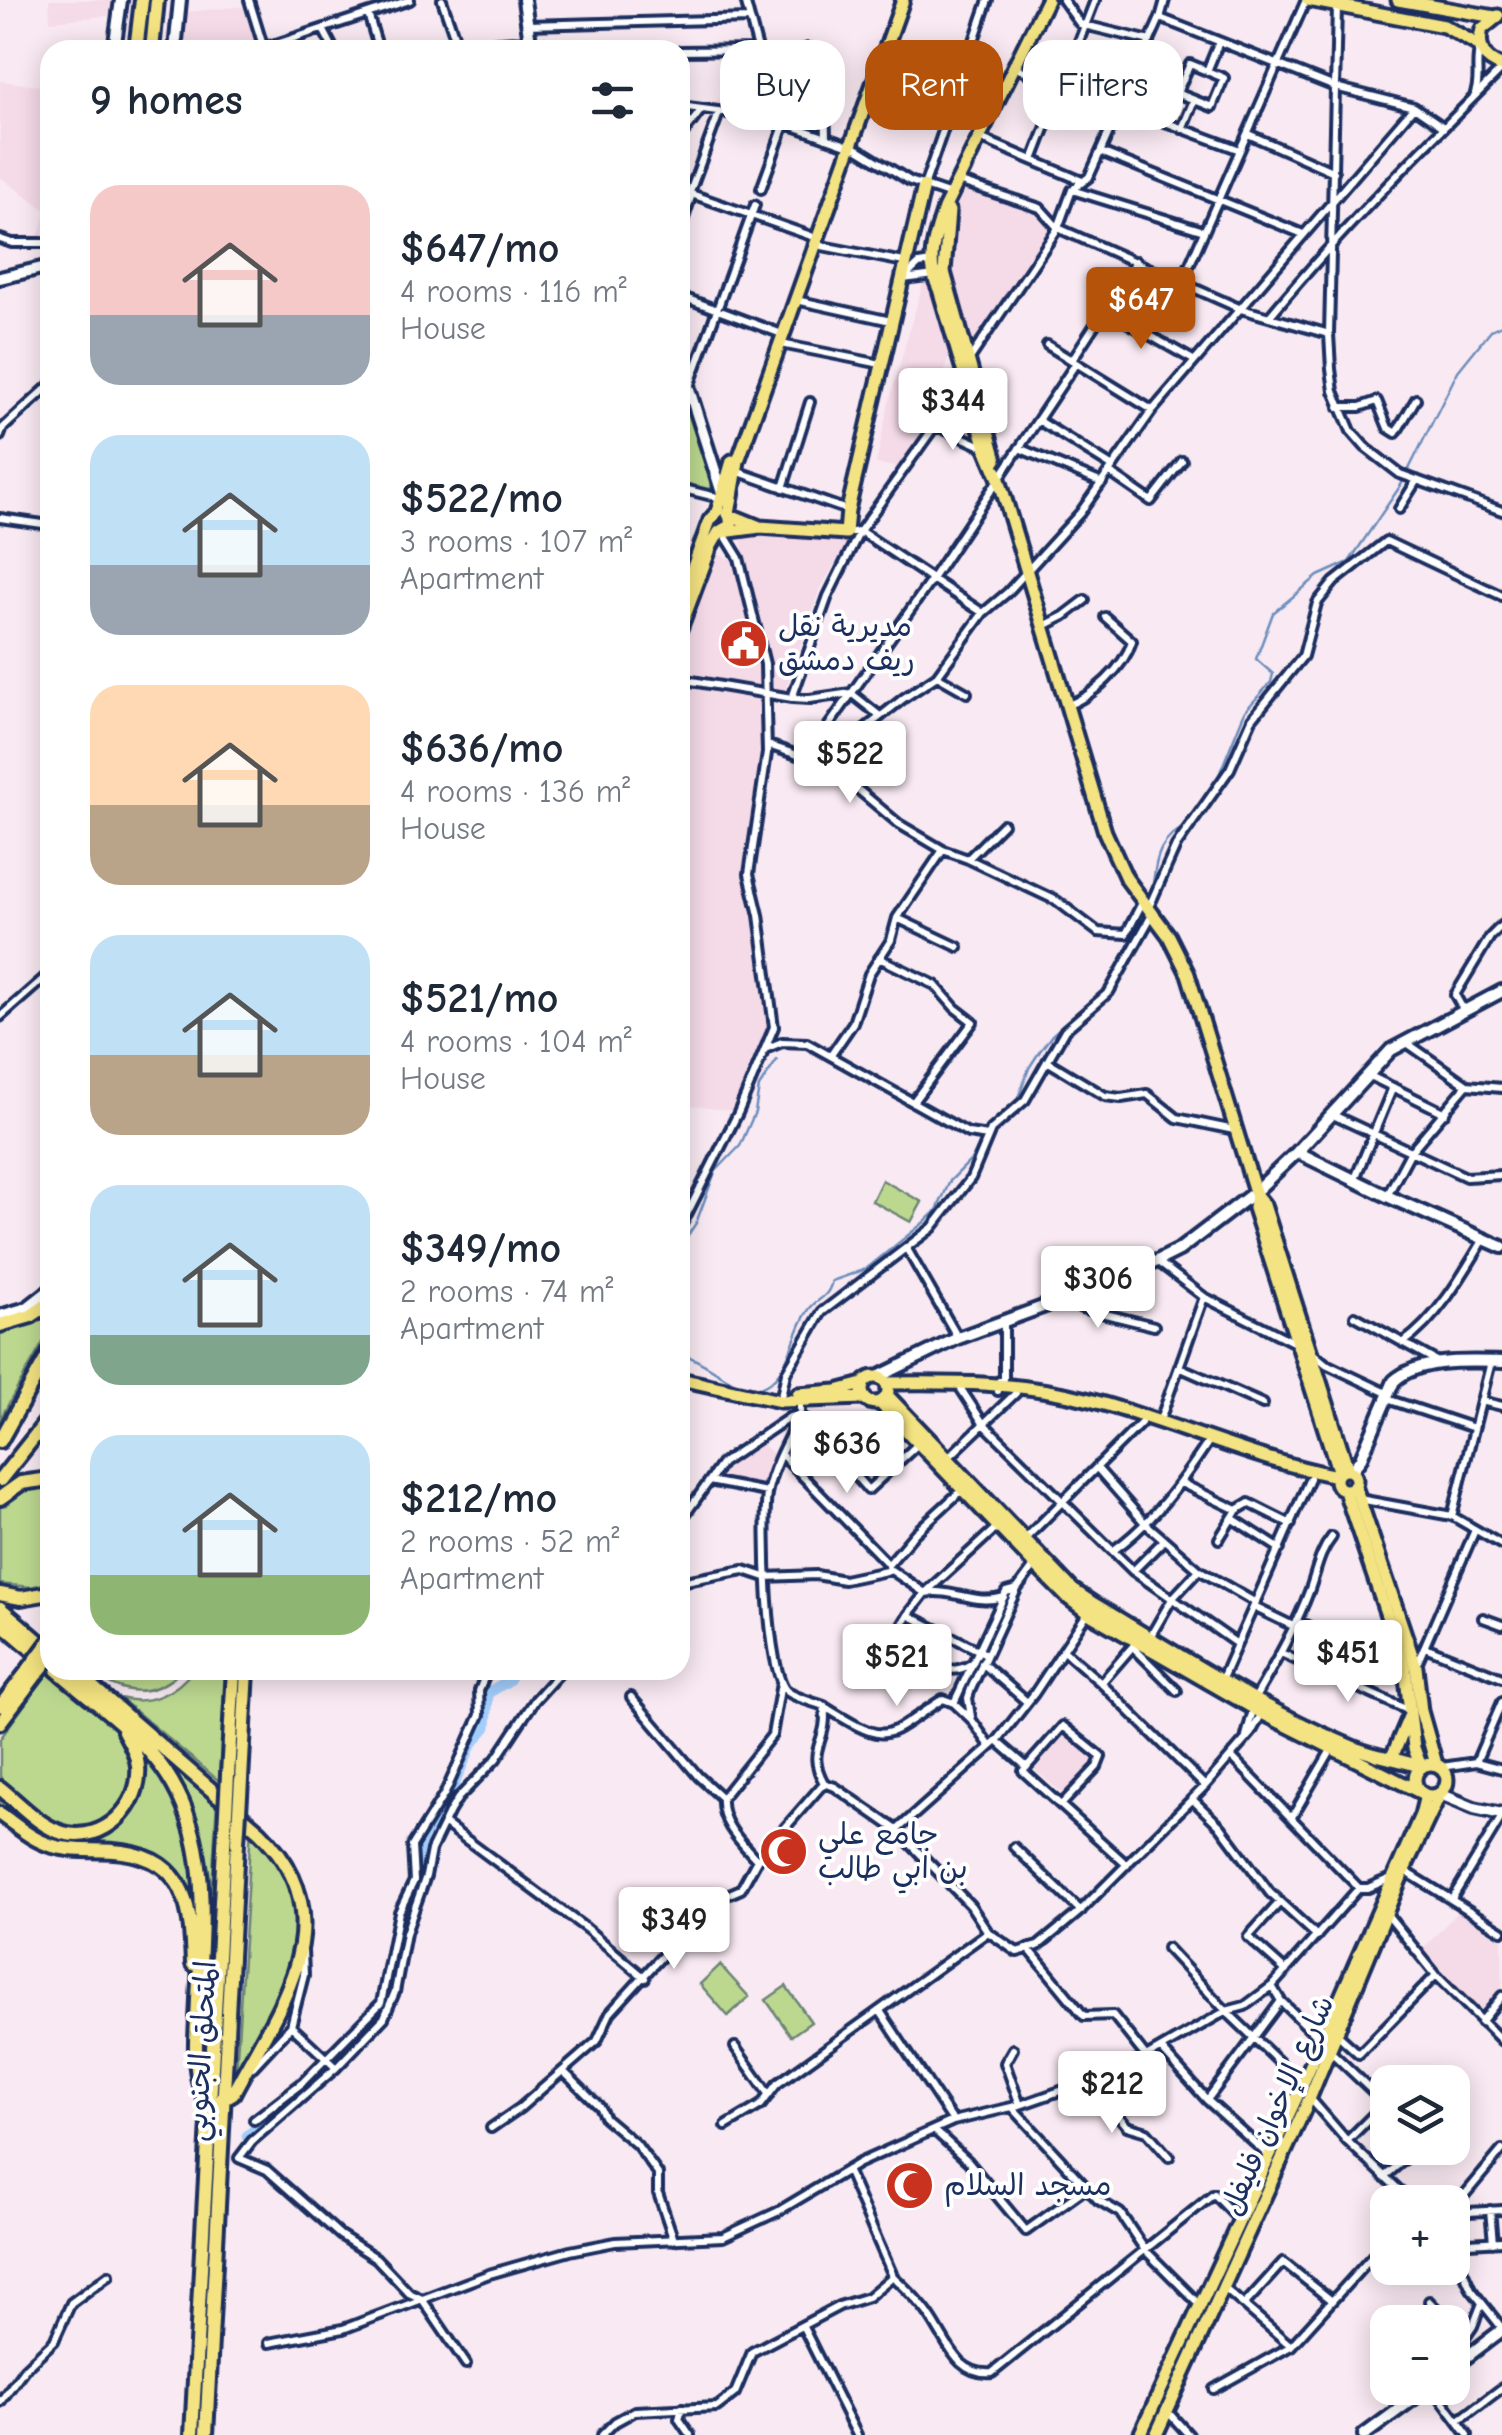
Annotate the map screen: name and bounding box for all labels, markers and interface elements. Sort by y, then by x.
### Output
chip: Buy [720,40,845,130]
chip: Rent [865,40,1003,130]
chip: Filters [1023,40,1183,130]
icon: filters [585,73,640,128]
text: 9 homes [90,76,243,125]
text: $647/mo [400,224,559,273]
icon: home [170,225,290,345]
pin: $647 [1082,267,1200,352]
text: 4 rooms · 116 m² [400,273,627,310]
text: $647 [1108,281,1174,318]
text: House [400,310,486,347]
pin: $344 [894,368,1012,453]
text: $344 [920,382,986,419]
text: $522/mo [400,474,563,523]
icon: home [170,475,290,595]
text: 3 rooms · 107 m² [400,523,632,560]
text: Apartment [400,560,543,597]
place label: مديرية نقل ريف دمشق [778,609,915,678]
public building icon: مديرية نقل ريف دمشق [717,617,769,669]
pin: $522 [791,721,909,806]
text: $636/mo [400,724,563,773]
icon: home [170,725,290,845]
text: $522 [816,735,884,772]
text: 4 rooms · 136 m² [400,773,630,810]
text: House [400,810,486,847]
text: $521/mo [400,974,559,1023]
icon: home [170,975,290,1095]
text: 4 rooms · 104 m² [400,1023,632,1060]
text: House [400,1060,486,1097]
text: $349/mo [400,1224,561,1273]
icon: home [170,1225,290,1345]
pin: $306 [1039,1246,1157,1331]
text: $306 [1063,1260,1133,1297]
text: 2 rooms · 74 m² [400,1273,613,1310]
text: Apartment [400,1310,543,1347]
pin: $636 [788,1411,906,1496]
text: $636 [813,1425,881,1462]
text: $212/mo [400,1474,557,1523]
icon: home [170,1475,290,1595]
text: 2 rooms · 52 m² [400,1523,619,1560]
text: Apartment [400,1560,543,1597]
pin: $451 [1289,1620,1407,1705]
pin: $521 [838,1624,956,1709]
text: $451 [1316,1634,1380,1671]
text: $521 [865,1638,929,1675]
place label: جامع علي بن ابي طالب [818,1817,968,1894]
mosque icon: جامع علي بن ابي طالب [757,1825,809,1877]
pin: $349 [615,1887,733,1972]
text: $349 [641,1901,707,1938]
street label: المتحلق الجنوبي [179,1960,232,2143]
street label: شارع الإخوان فليفل [1213,1990,1344,2222]
pin: $212 [1053,2051,1171,2136]
text: $212 [1080,2065,1144,2102]
map controls [1370,2065,1470,2405]
button: layers [1370,2065,1470,2165]
mosque icon: مسجد السلام [883,2159,935,2211]
place label: مسجد السلام [944,2168,1111,2207]
button: + [1370,2185,1470,2285]
button: − [1370,2305,1470,2405]

